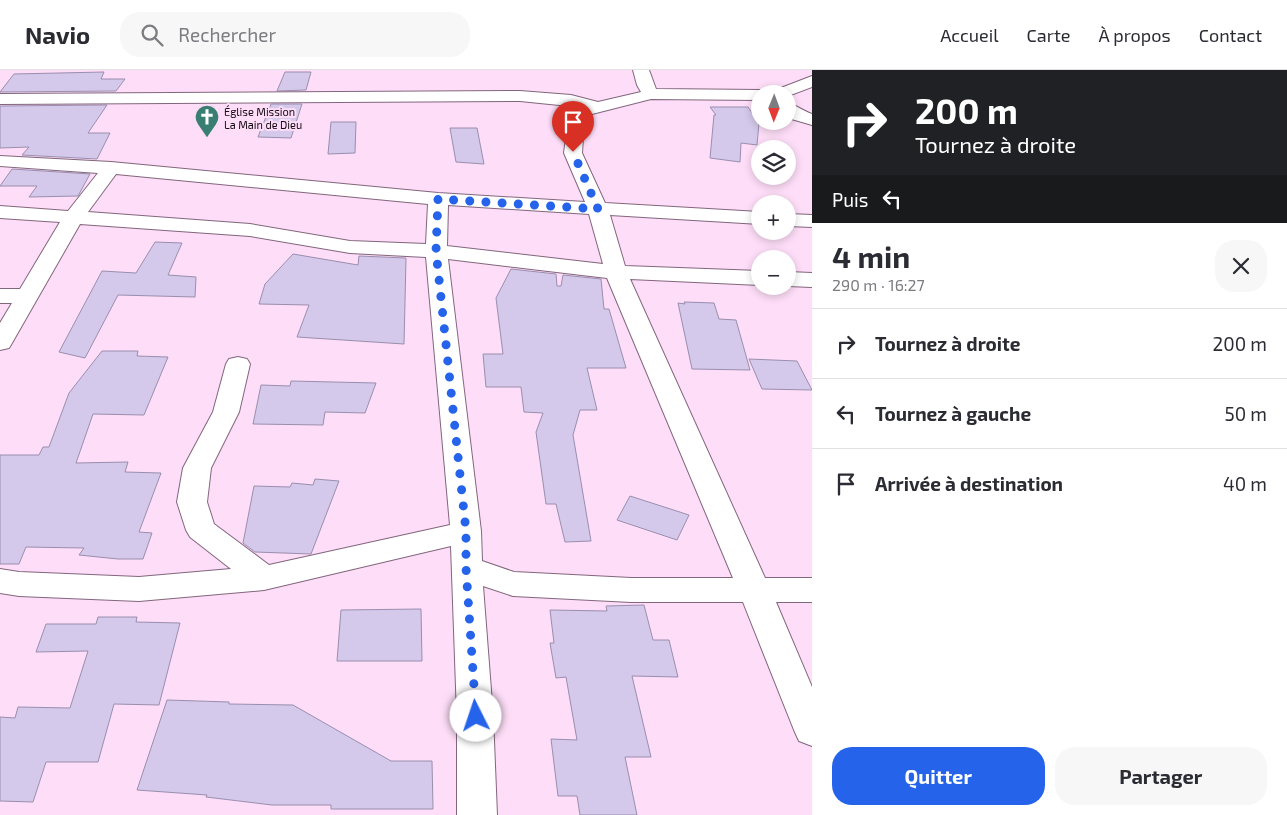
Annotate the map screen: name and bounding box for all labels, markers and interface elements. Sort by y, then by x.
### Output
search box [120,12,470,57]
text: Navio [25,20,90,49]
icon: search [138,21,166,49]
text: Rechercher [178,23,276,46]
text: Accueil [940,24,999,46]
text: Carte [1027,24,1070,46]
text: À propos [1098,24,1171,46]
text: Contact [1199,24,1262,46]
north arrow [751,85,796,130]
map controls [751,85,796,295]
text: 200 m [915,89,1018,131]
icon: right [832,90,897,155]
pin [552,101,594,152]
church icon: Église Mission La Main de Dieu [194,104,220,138]
place label: Église Mission La Main de Dieu [224,105,302,131]
icon: arrive [559,108,587,136]
text: Tournez à droite [915,131,1076,157]
button: layers [751,140,796,185]
icon: left [878,185,906,213]
text: Puis [832,188,868,211]
button: + [751,195,796,240]
text: 4 min [832,238,910,274]
button: close [1215,240,1267,292]
button: − [751,250,796,295]
text: 290 m · 16:27 [832,275,925,294]
icon: right [832,330,860,358]
text: Tournez à droite [875,332,1021,355]
text: 200 m [1213,332,1267,355]
icon: left [832,400,860,428]
text: Tournez à gauche [875,402,1031,425]
text: 50 m [1224,402,1267,425]
icon: arrive [832,470,860,498]
text: Arrivée à destination [875,472,1063,495]
text: 40 m [1223,472,1267,495]
position arrow [449,689,501,741]
button: Quitter [832,747,1045,805]
button: Partager [1055,747,1267,805]

